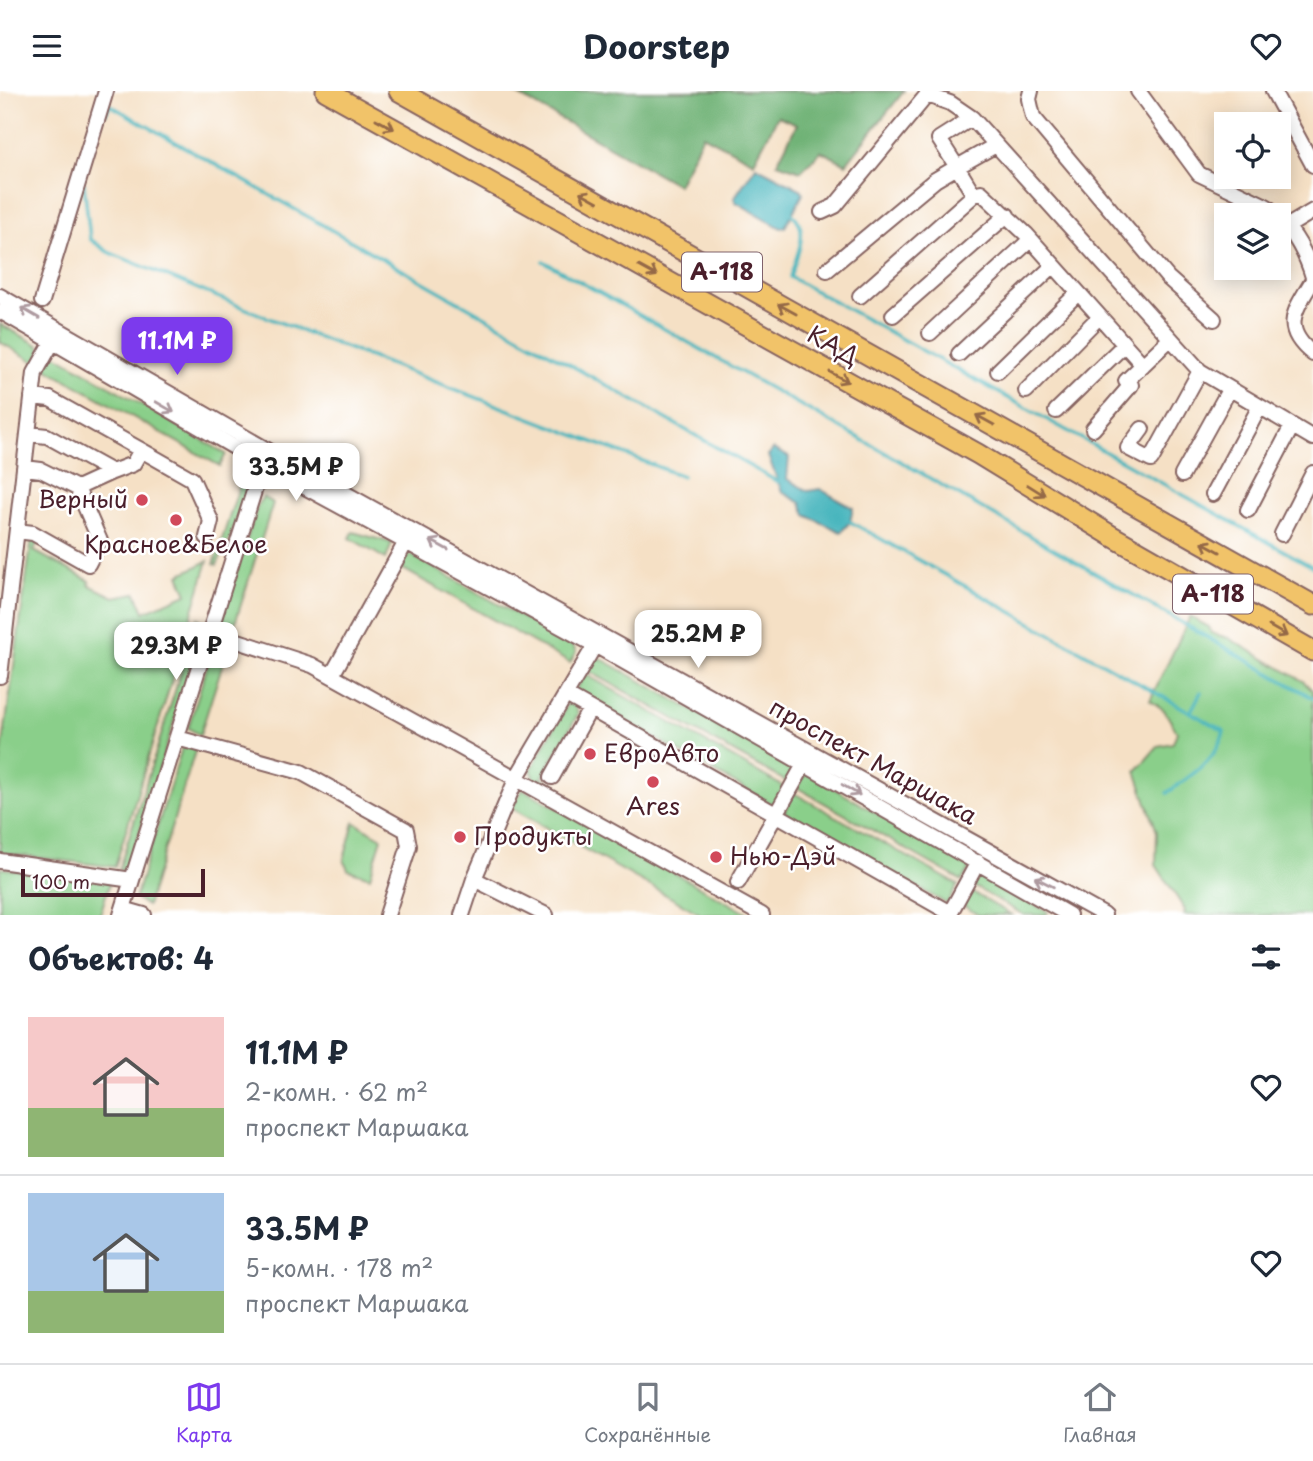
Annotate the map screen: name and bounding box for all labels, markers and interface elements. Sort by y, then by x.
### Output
text: Doorstep [583,22,730,70]
icon: menu [28,27,66,65]
icon: heart [1247,27,1285,65]
map controls [1214,112,1291,280]
button: locate [1214,112,1291,189]
one-way arrow [374,118,395,131]
one-way arrow [579,190,599,204]
button: layers [1214,203,1291,280]
road number: А-118 [682,253,762,291]
one-way arrow [638,264,658,278]
one-way arrow [777,302,798,315]
one-way arrow [20,306,40,320]
street label: КАД [801,315,867,373]
pin: 11.1M ₽ [112,317,242,377]
text: 11.1M ₽ [137,322,217,357]
one-way arrow [829,370,849,384]
one-way arrow [154,401,175,414]
one-way arrow [976,413,996,427]
pin: 33.5M ₽ [231,443,361,503]
text: 33.5M ₽ [249,448,343,483]
place label: Верный [38,480,128,516]
one-way arrow [1026,483,1046,497]
marker: Верный [134,492,150,508]
marker: Красное&Белое [168,512,184,528]
place label: Красное&Белое [84,525,268,561]
one-way arrow [429,538,449,552]
one-way arrow [1201,540,1222,553]
road number: А-118 [1173,575,1253,614]
pin: 25.2M ₽ [633,611,763,670]
text: 25.2M ₽ [651,615,745,650]
pin: 29.3M ₽ [111,623,241,682]
one-way arrow [1268,624,1288,638]
text: 29.3M ₽ [130,627,222,662]
street label: проспект Маршака [763,688,985,832]
place label: ЕвроАвто [604,734,719,770]
marker: ЕвроАвто [582,746,598,762]
marker: Ares [645,774,661,790]
one-way arrow [840,784,860,798]
place label: Ares [626,787,680,823]
place label: Продукты [474,817,593,853]
marker: Продукты [452,829,468,845]
place label: Нью-Дэй [730,837,836,873]
marker: Нью-Дэй [708,849,724,865]
scale bar [21,866,205,898]
text: 100 m [32,867,90,895]
one-way arrow [1034,875,1055,888]
text: Объектов: 4 [28,935,214,980]
icon: filters [1247,938,1285,976]
text: 11.1M ₽ [245,1029,348,1074]
icon: home [84,1045,168,1129]
icon: heart [1247,1068,1285,1106]
text: 2-комн. · 62 m² [245,1074,428,1109]
text: проспект Маршака [245,1109,468,1144]
text: 33.5M ₽ [245,1205,369,1250]
icon: home [84,1221,168,1305]
icon: heart [1247,1244,1285,1282]
text: 5-комн. · 178 m² [245,1250,433,1285]
text: проспект Маршака [245,1285,468,1320]
tab: Карта [176,1378,232,1448]
tab: Сохранённые [584,1378,711,1448]
tab: Главная [1063,1378,1137,1448]

